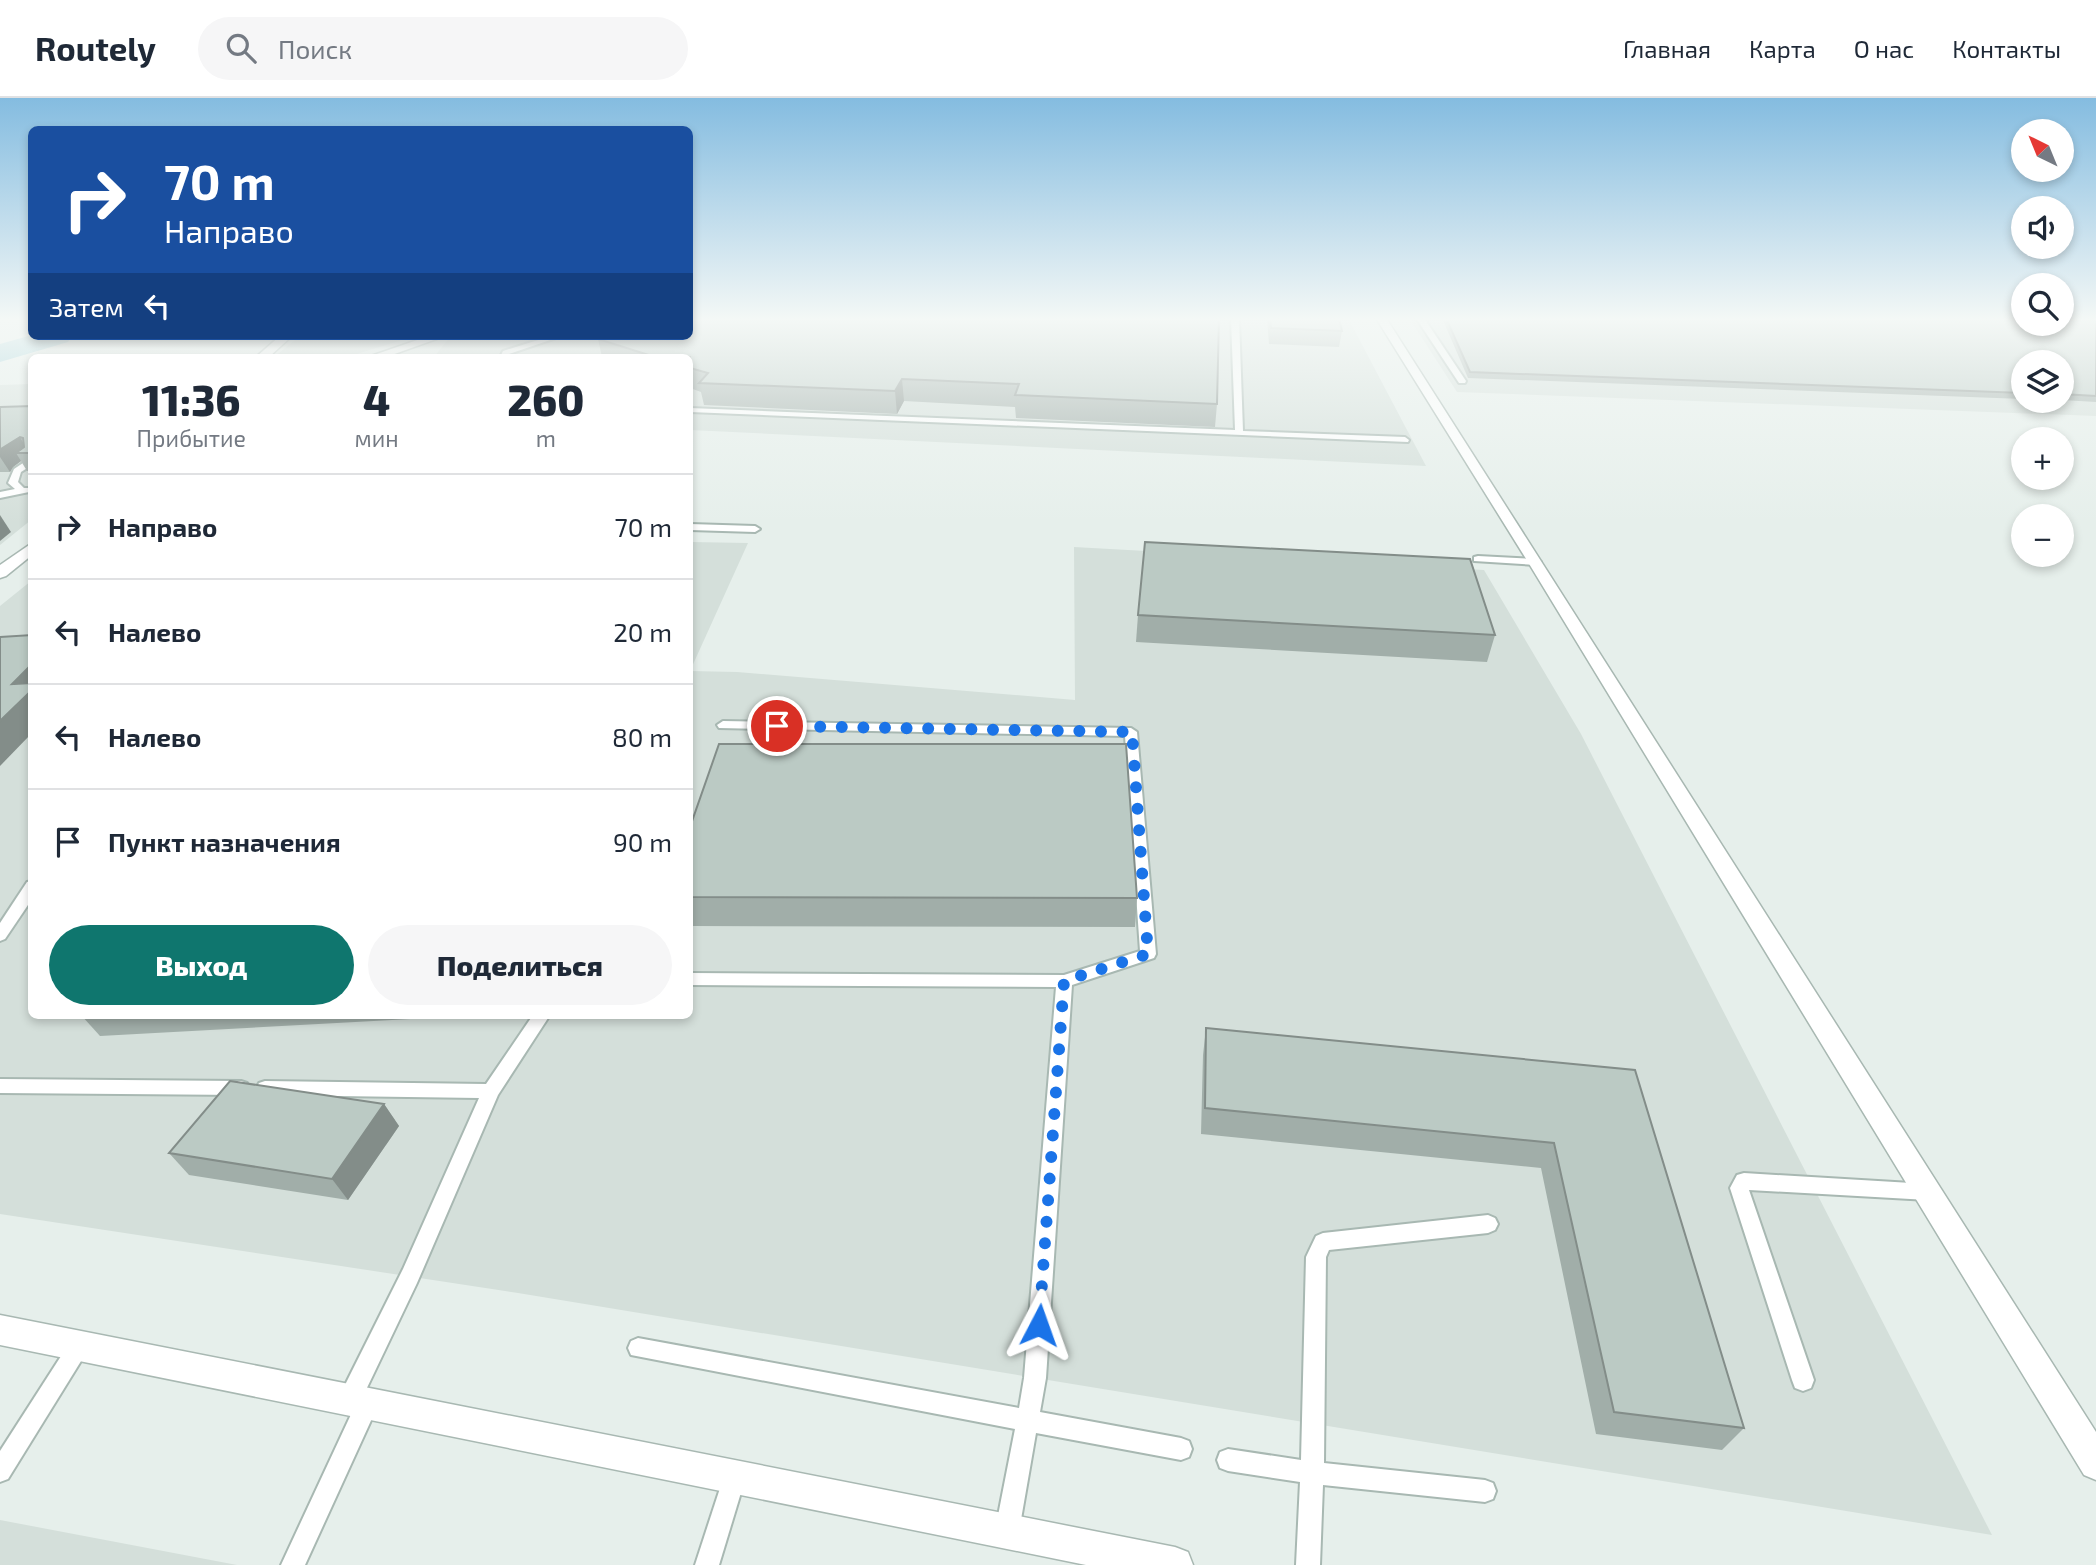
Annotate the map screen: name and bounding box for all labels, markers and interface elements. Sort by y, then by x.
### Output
search box [198,17,688,80]
text: Routely [35,28,156,68]
icon: search [222,29,260,67]
text: Поиск [278,33,352,64]
text: Главная [1623,34,1711,63]
text: Карта [1749,34,1816,63]
text: О нас [1854,34,1914,63]
text: Контакты [1952,34,2061,63]
north arrow [2011,119,2074,182]
map controls [2011,119,2074,567]
text: 70 m [164,151,275,210]
icon: right [49,154,140,245]
button: sound [2011,196,2074,259]
text: Направо [164,211,294,249]
button: search [2011,273,2074,336]
icon: left [138,287,176,325]
text: Затем [49,291,124,322]
button: layers [2011,350,2074,413]
text: 11:36 [142,374,240,424]
text: 4 [363,374,390,424]
text: 260 [507,374,584,424]
text: Прибытие [137,424,246,452]
text: мин [355,424,399,452]
text: m [536,424,556,452]
button: + [2011,427,2074,490]
button: − [2011,504,2074,567]
icon: right [49,508,87,546]
text: Направо [108,511,217,542]
text: 70 m [614,511,672,542]
icon: left [49,613,87,651]
text: Налево [108,616,201,647]
text: 20 m [613,616,672,647]
pin [747,696,807,756]
icon: arrive [758,707,796,745]
icon: left [49,718,87,756]
text: Налево [108,721,201,752]
text: 80 m [612,721,672,752]
icon: arrive [49,823,87,861]
text: Пункт назначения [108,826,341,857]
text: 90 m [613,826,672,857]
button: Выход [49,925,354,1005]
button: Поделиться [368,925,672,1005]
position arrow [1002,1288,1076,1362]

